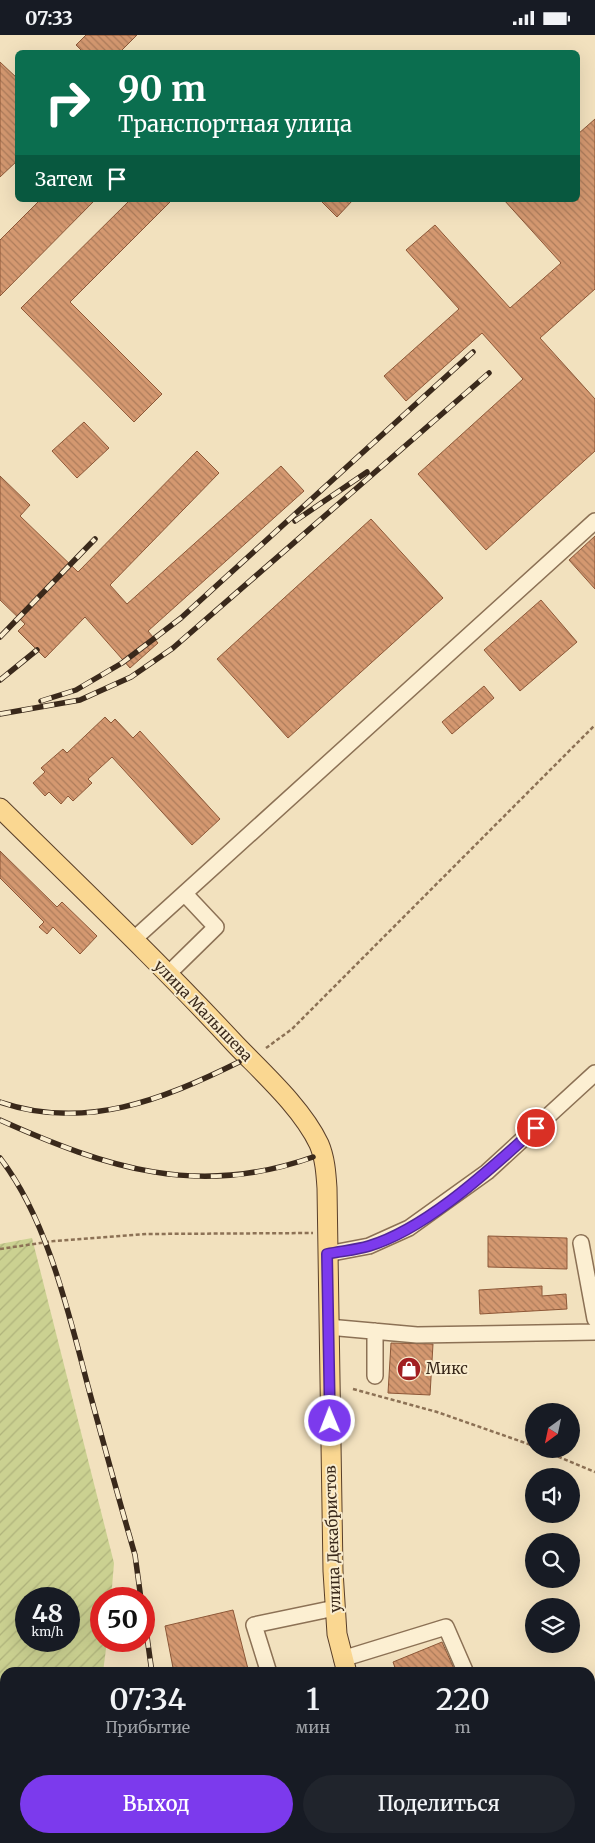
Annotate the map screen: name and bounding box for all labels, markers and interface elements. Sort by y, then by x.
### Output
text: 07:33 [25,6,73,30]
text: 90 m [118,67,206,111]
icon: right [35,70,100,135]
text: Транспортная улица [118,110,352,138]
icon: arrive [103,165,131,193]
text: Затем [35,167,93,191]
street label: улица Малышева [150,956,257,1065]
pin [515,1107,557,1149]
icon: arrive [522,1114,550,1142]
shop icon: Микс [396,1356,422,1382]
place label: Микс [426,1359,468,1378]
position arrow [303,1394,355,1446]
north arrow [525,1403,580,1457]
map controls [525,1403,580,1653]
street label: улица Декабристов [320,1465,345,1613]
button: sound [525,1468,580,1523]
button: search [525,1533,580,1588]
speed limit sign: 50 [90,1587,155,1652]
text: 48 [32,1597,63,1629]
button: layers [525,1598,580,1653]
text: km/h [32,1624,63,1639]
text: 07:34 [109,1680,186,1718]
text: 1 [306,1680,320,1718]
text: 220 [436,1680,490,1718]
text: Прибытие [105,1717,190,1737]
text: мин [295,1717,330,1737]
text: m [455,1717,471,1737]
button: Выход [20,1775,293,1833]
button: Поделиться [303,1775,575,1833]

